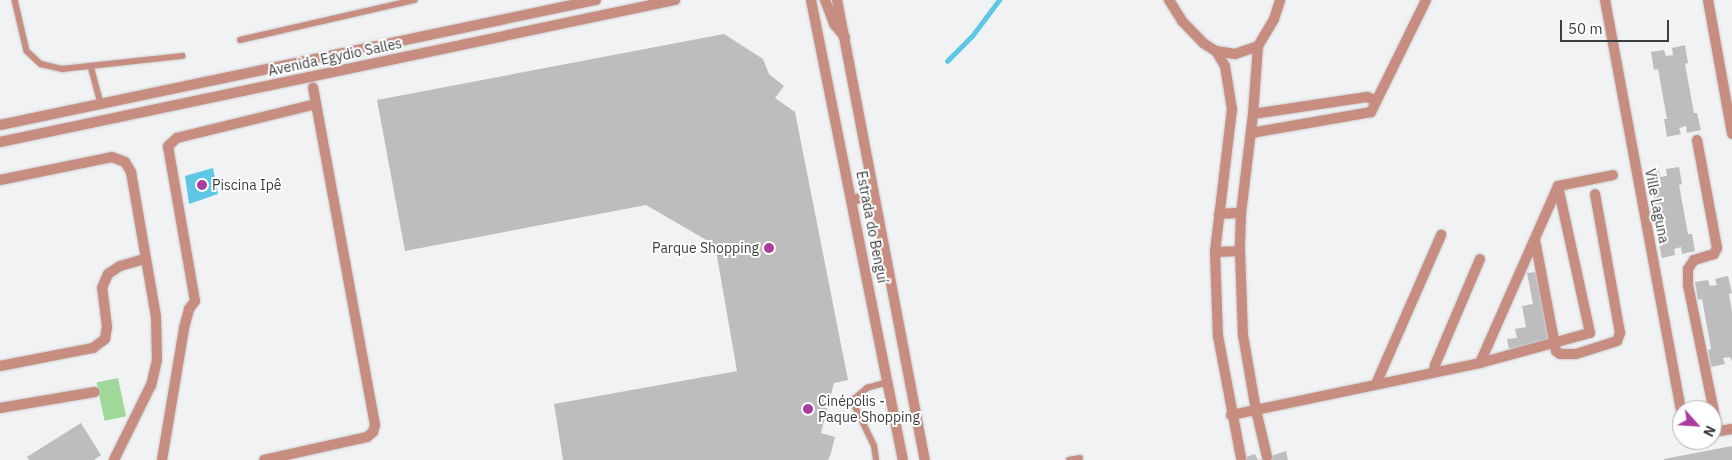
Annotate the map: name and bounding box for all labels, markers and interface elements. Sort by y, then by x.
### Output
scale bar [1562,10,1671,42]
text: 50 m [1568,19,1603,38]
street label: Avenida Egydio Salles [267,35,403,79]
street label: Ville Laguna [1642,167,1672,245]
street label: Estrada do Benguí [853,169,891,285]
place label: Piscina Ipê [212,177,281,193]
marker: Piscina Ipê [196,179,208,191]
place label: Parque Shopping [652,240,759,256]
marker: Parque Shopping [763,242,775,254]
place label: Cinépolis - Paque Shopping [818,393,920,426]
north arrow [1672,400,1722,450]
marker: Cinépolis - Paque Shopping [802,403,814,415]
text: N [1699,423,1720,440]

